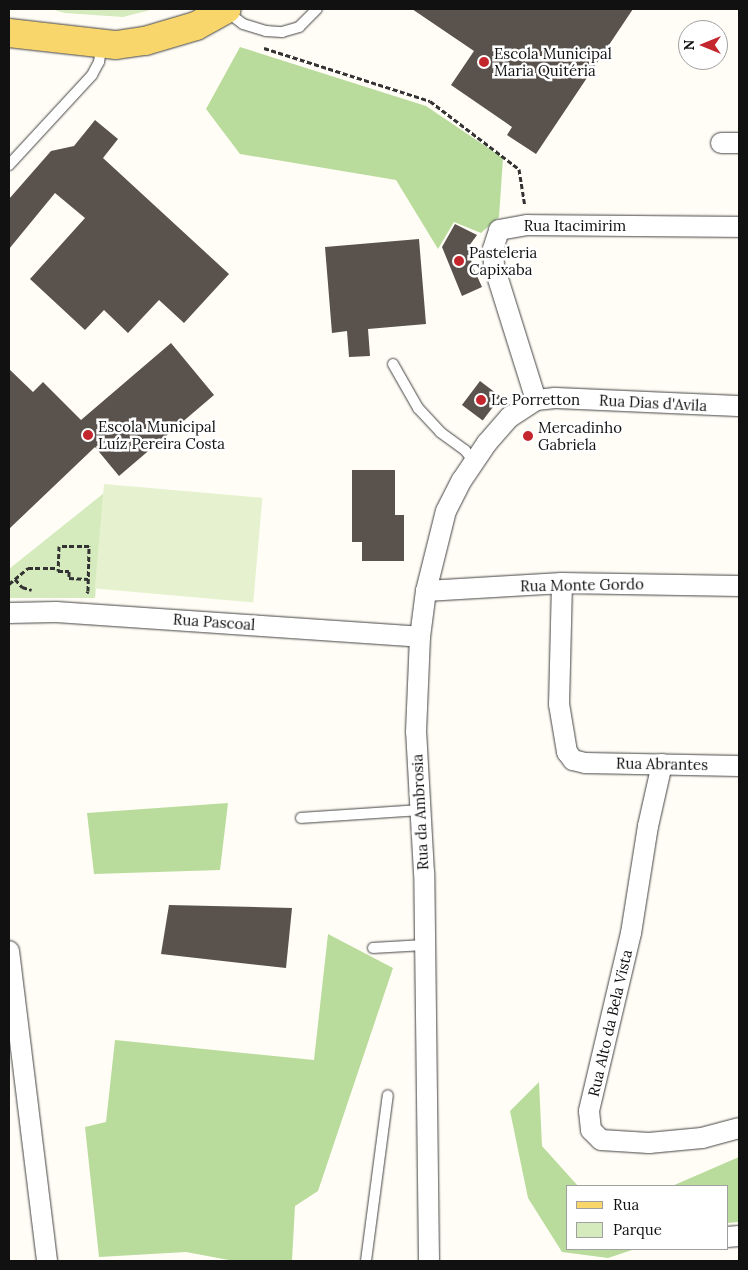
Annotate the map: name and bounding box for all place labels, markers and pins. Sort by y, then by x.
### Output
place label: Escola Municipal Maria Quitéria [494,44,612,79]
marker: Escola Municipal Maria Quitéria [478,56,490,68]
place label: Pasteleria Capixaba [469,243,537,278]
marker: Pasteleria Capixaba [453,255,465,267]
place label: Le Porretton [491,391,580,409]
marker: Le Porretton [475,394,487,406]
place label: Escola Municipal Luíz Pereira Costa [98,417,225,452]
place label: Mercadinho Gabriela [538,418,622,453]
marker: Escola Municipal Luíz Pereira Costa [82,429,94,441]
marker: Mercadinho Gabriela [522,430,534,442]

